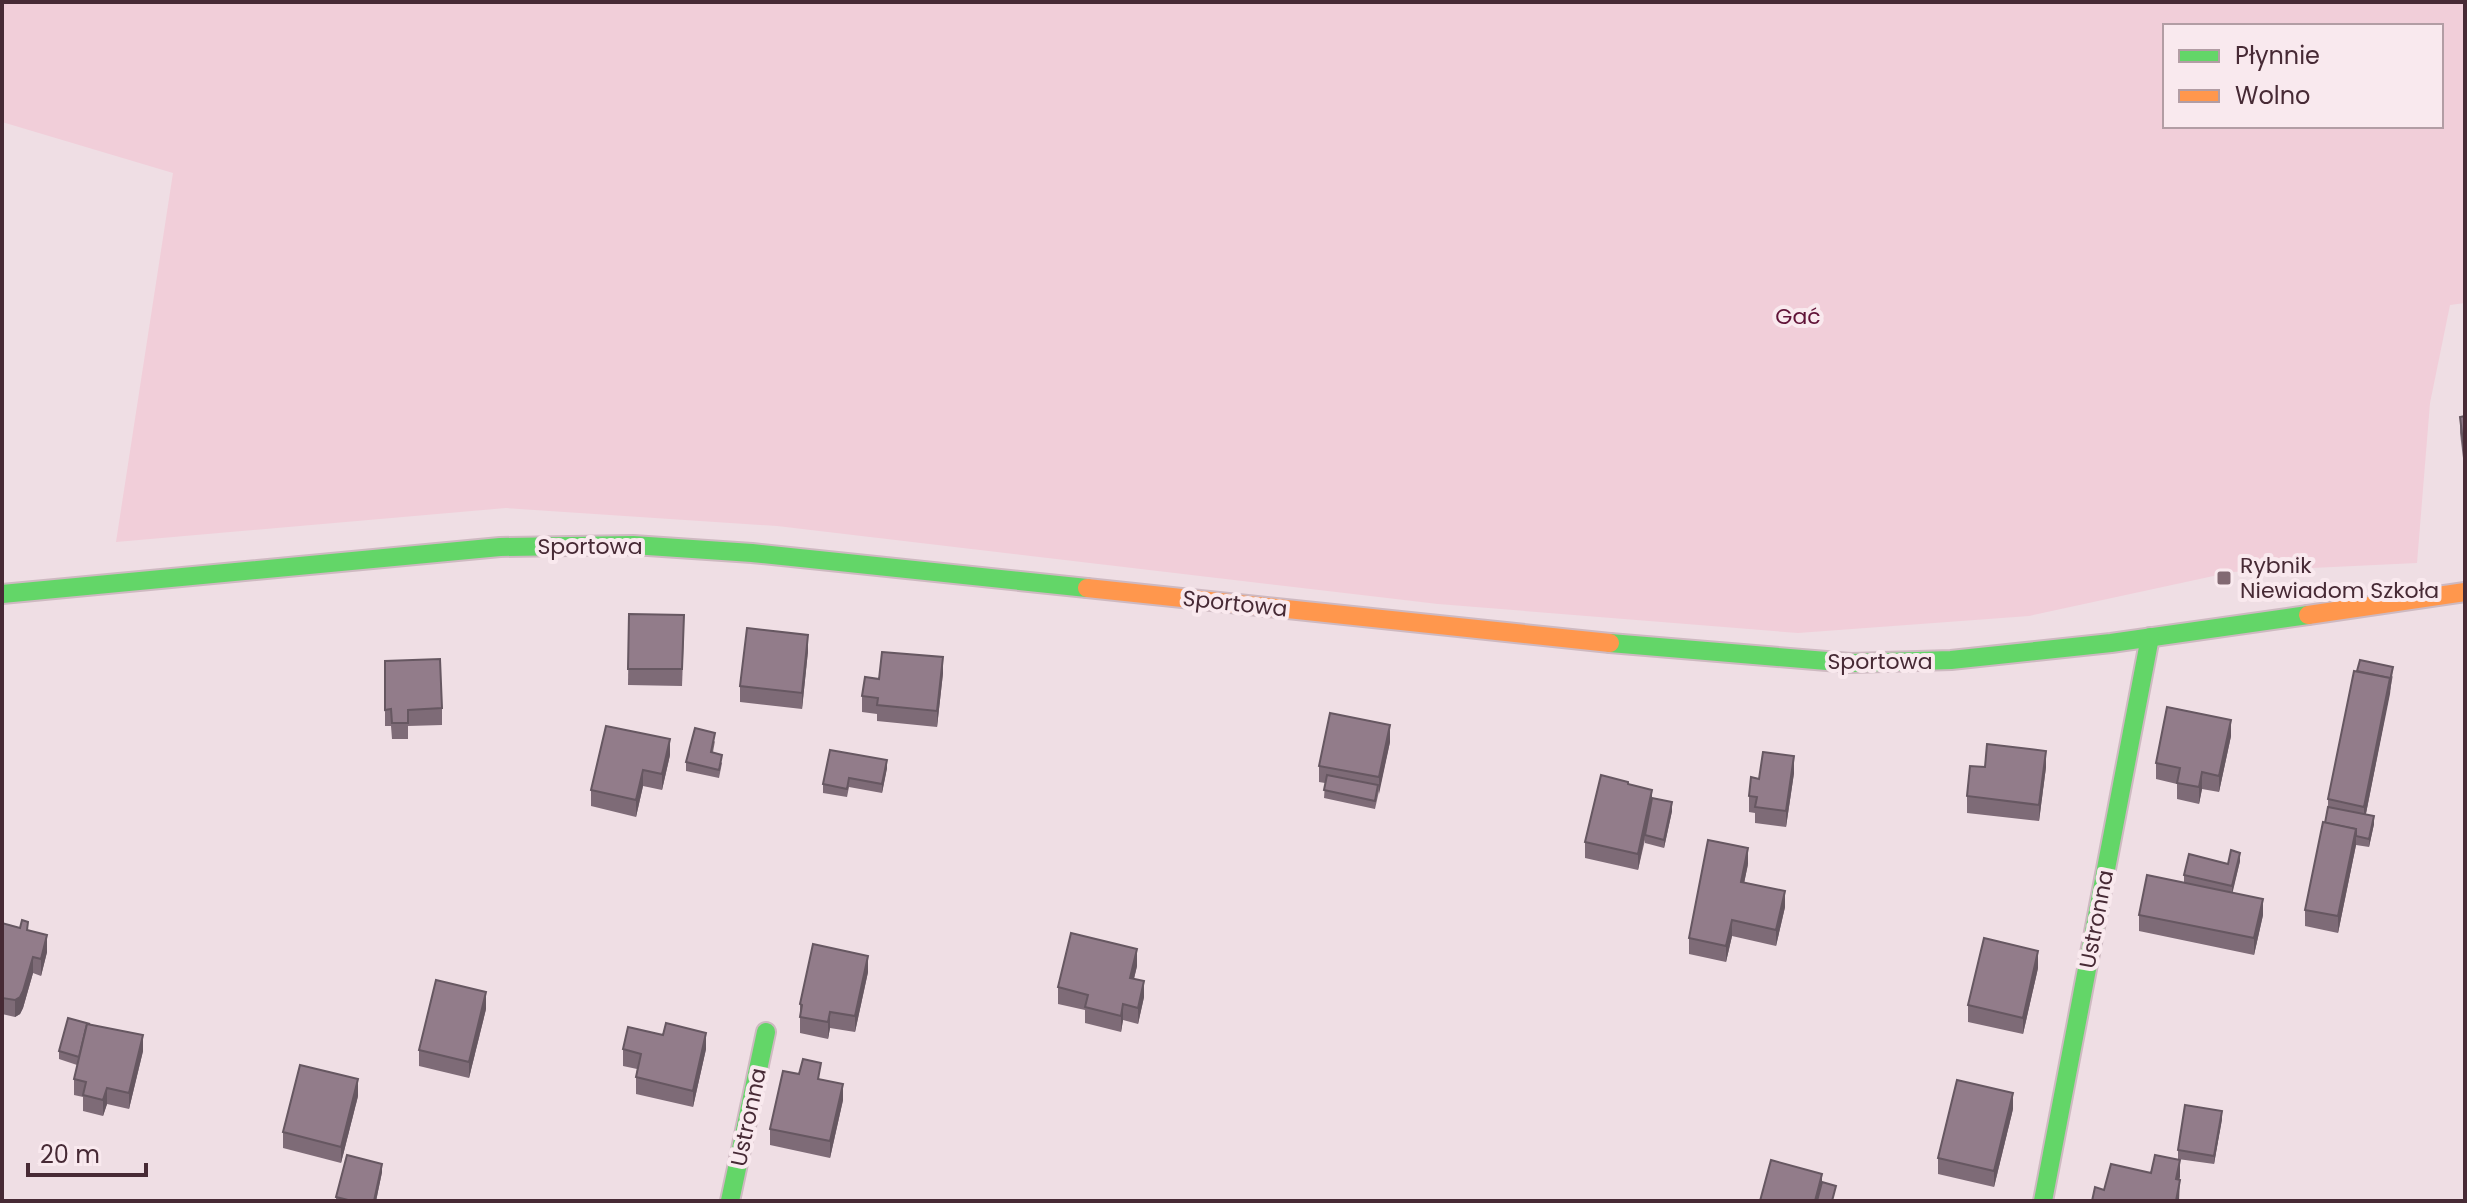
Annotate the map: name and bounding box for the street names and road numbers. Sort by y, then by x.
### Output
street label: Sportowa [537,531,643,562]
street label: Sportowa [1181,583,1289,624]
street label: Sportowa [1827,646,1933,677]
street label: Ustronna [2072,867,2121,971]
street label: Ustronna [723,1065,774,1169]

